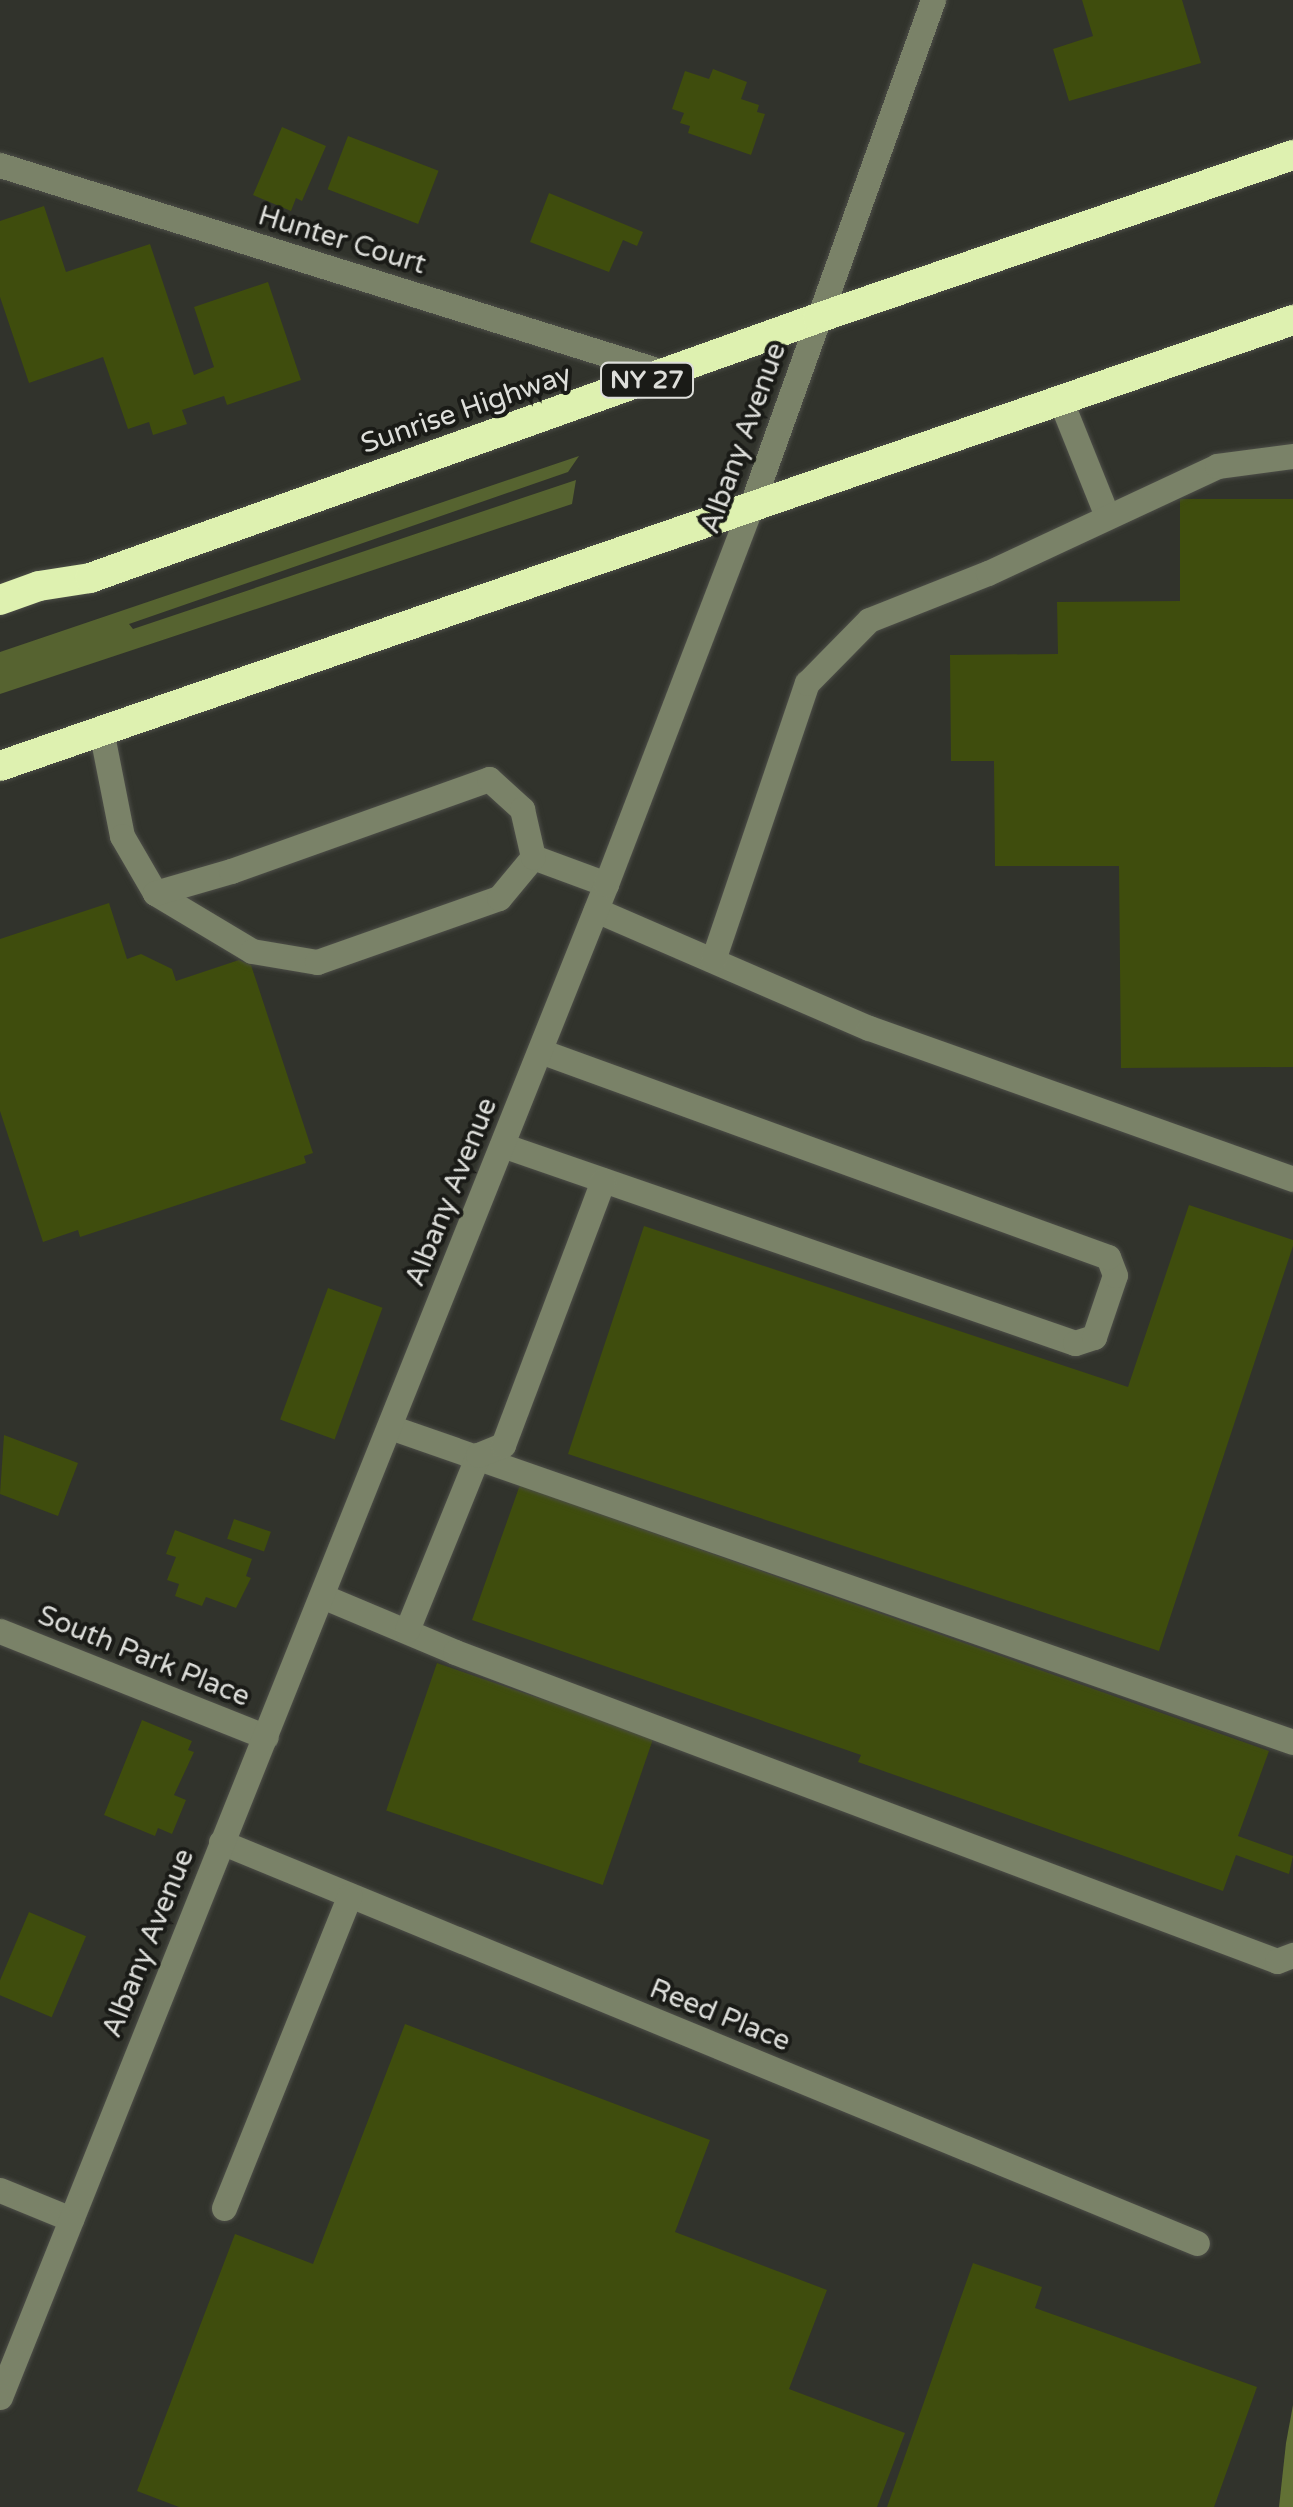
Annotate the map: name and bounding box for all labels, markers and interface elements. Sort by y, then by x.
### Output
street label: Hunter Court [254,199,430,281]
street label: Albany Avenue [693,338,793,538]
street label: Sunrise Highway [356,357,576,461]
road number: NY 27 [600,360,694,400]
street label: Albany Avenue [398,1093,504,1291]
street label: South Park Place [33,1598,255,1714]
street label: Albany Avenue [95,1844,201,2042]
street label: Reed Place [645,1972,795,2058]

